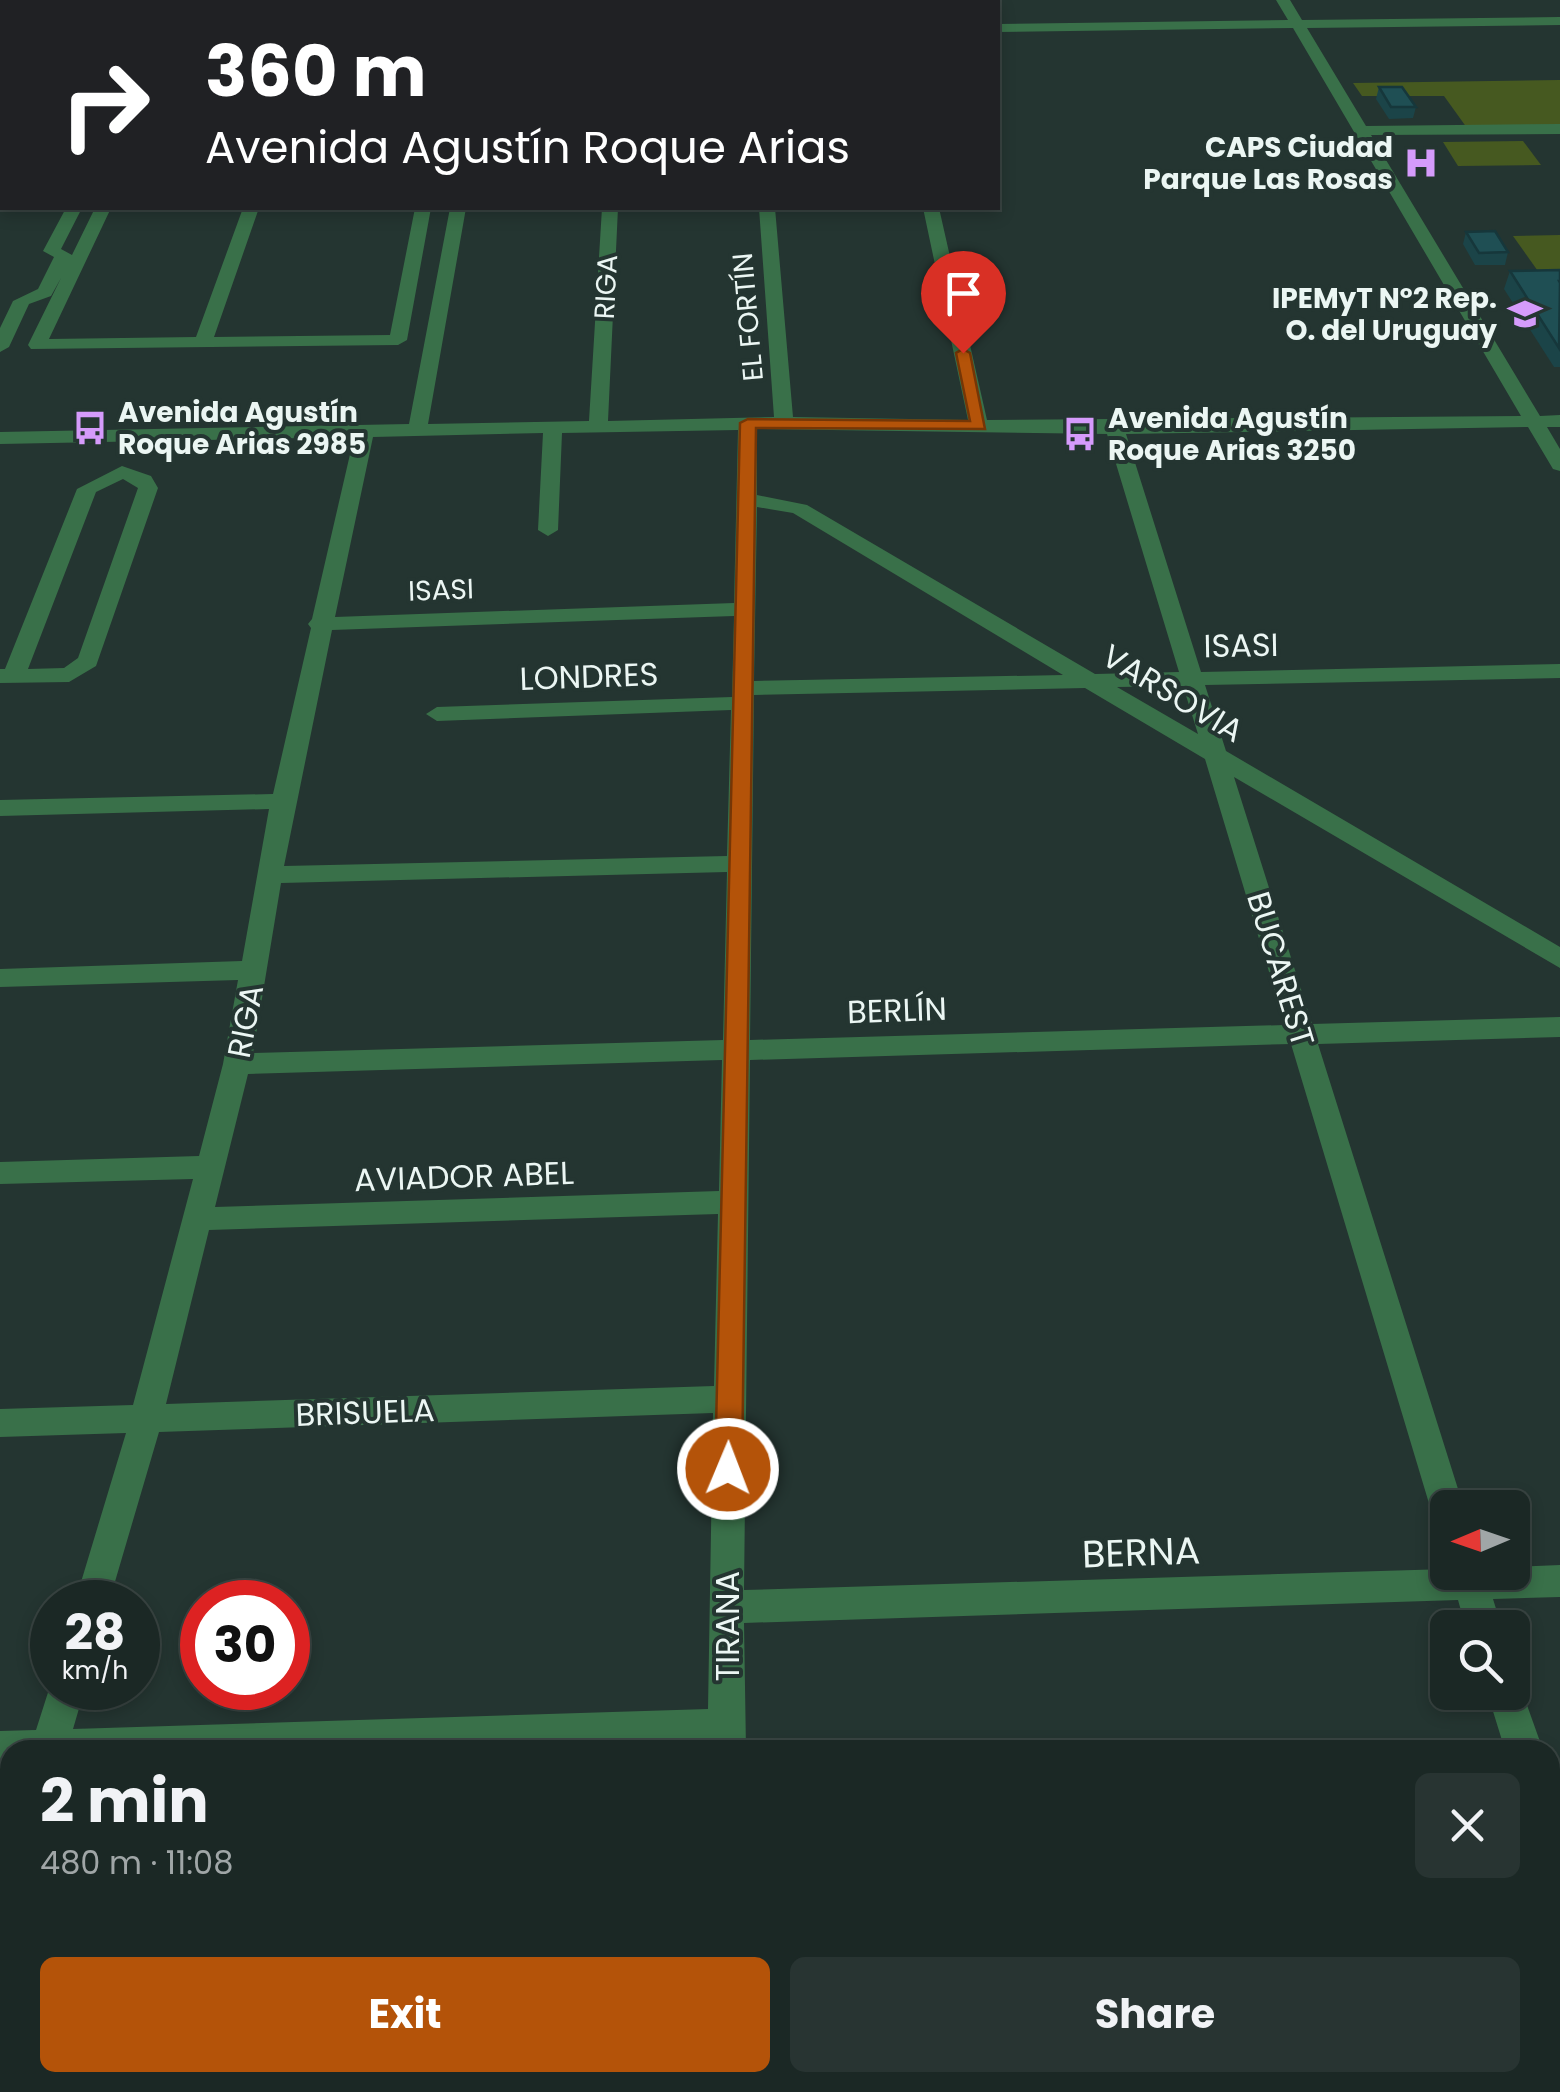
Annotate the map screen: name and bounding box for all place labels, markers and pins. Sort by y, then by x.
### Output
place label: CAPS Ciudad Parque Las Rosas [1143,128,1393,199]
hospital icon: CAPS Ciudad Parque Las Rosas [1402,144,1440,182]
pin [921,251,1006,354]
place label: IPEMyT Nº2 Rep. O. del Uruguay [1272,279,1497,350]
school or university icon: IPEMyT Nº2 Rep. O. del Uruguay [1506,295,1544,333]
place label: Avenida Agustín Roque Arias 2985 [118,393,366,464]
place label: Avenida Agustín Roque Arias 3250 [1108,399,1356,470]
bus stop icon: Avenida Agustín Roque Arias 2985 [71,409,109,447]
bus stop icon: Avenida Agustín Roque Arias 3250 [1061,415,1099,453]

